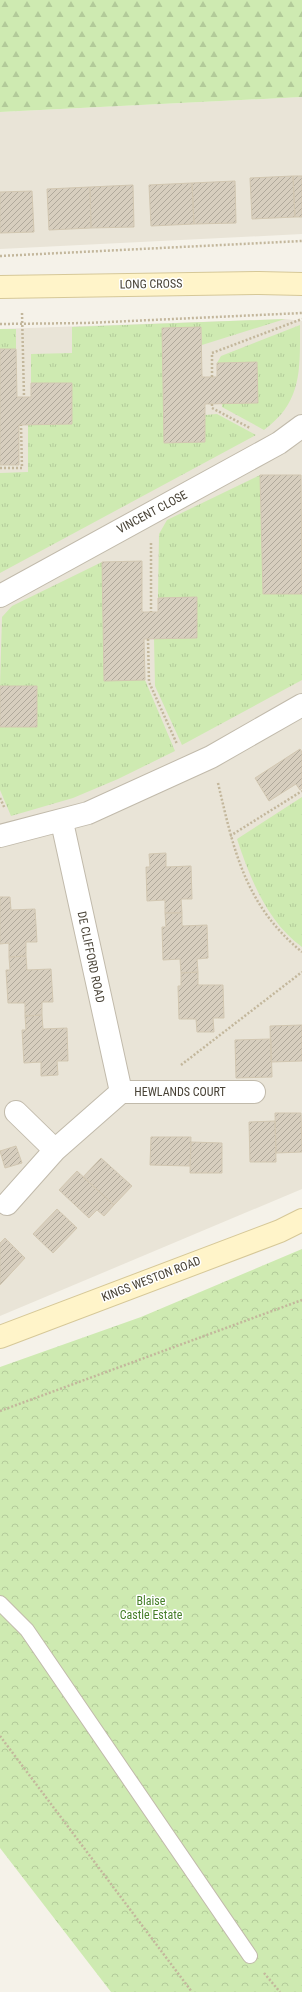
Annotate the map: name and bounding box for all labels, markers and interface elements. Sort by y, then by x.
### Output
street label: LONG CROSS [120,276,182,292]
street label: VINCENT CLOSE [114,488,190,536]
street label: DE CLIFFORD ROAD [74,910,108,1004]
street label: HEWLANDS COURT [134,1085,226,1099]
street label: KINGS WESTON ROAD [99,1254,203,1304]
park label: Blaise Castle Estate [120,1594,183,1622]

